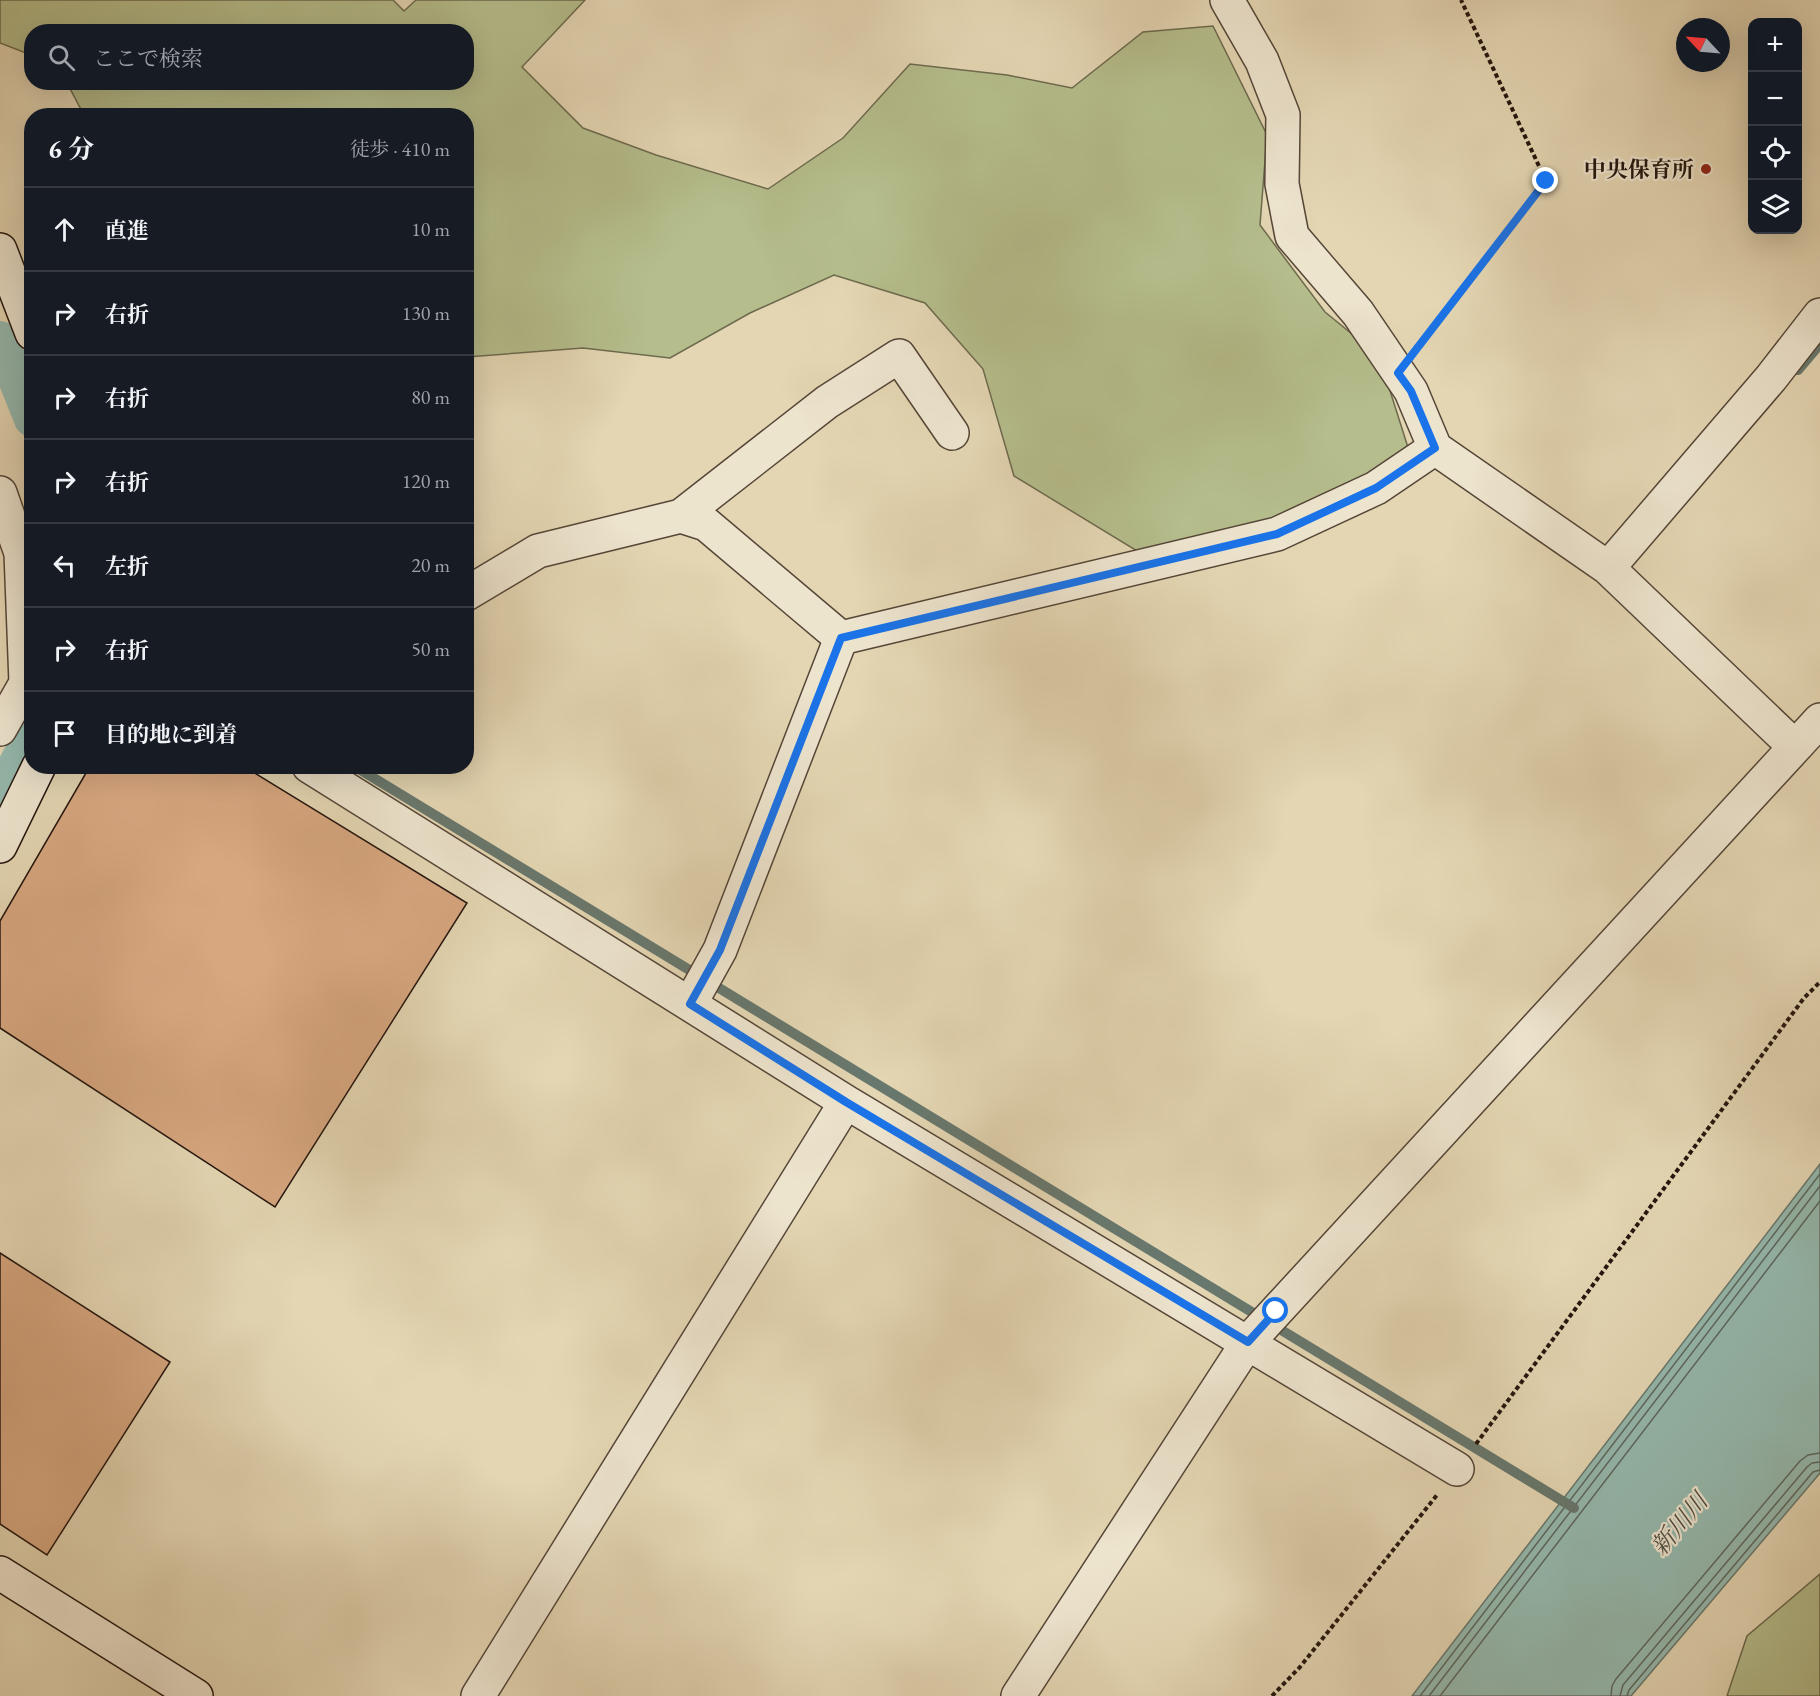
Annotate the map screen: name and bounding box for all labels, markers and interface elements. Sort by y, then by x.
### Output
north arrow [1676,18,1730,72]
map controls [1748,18,1802,234]
button: + [1748,18,1802,72]
search box [24,24,474,90]
icon: search [45,41,78,74]
text: ここで検索 [93,44,203,73]
button: − [1748,72,1802,126]
button: locate [1748,126,1802,180]
text: 6 分 [48,132,94,166]
text: 徒歩 · 410 m [350,136,450,162]
place label: 中央保育所 [1584,155,1694,184]
marker: 中央保育所 [1699,162,1713,176]
route end [1532,167,1558,193]
button: layers [1748,180,1802,234]
icon: ahead [48,213,81,246]
text: 直進 [105,216,149,245]
text: 10 m [411,216,450,242]
icon: right [48,297,81,330]
text: 右折 [105,300,149,329]
text: 130 m [402,300,450,326]
icon: right [48,381,81,414]
text: 右折 [105,384,149,413]
text: 80 m [411,384,450,410]
icon: right [48,465,81,498]
text: 右折 [105,468,149,497]
text: 120 m [402,468,450,494]
icon: left [48,549,81,582]
text: 左折 [105,552,149,581]
text: 20 m [411,552,450,578]
icon: right [48,633,81,666]
text: 右折 [105,636,149,665]
text: 50 m [411,636,450,662]
icon: arrive [48,717,81,750]
text: 目的地に到着 [105,720,237,749]
route start [1262,1297,1288,1323]
water label: 新川川 [1644,1484,1716,1562]

